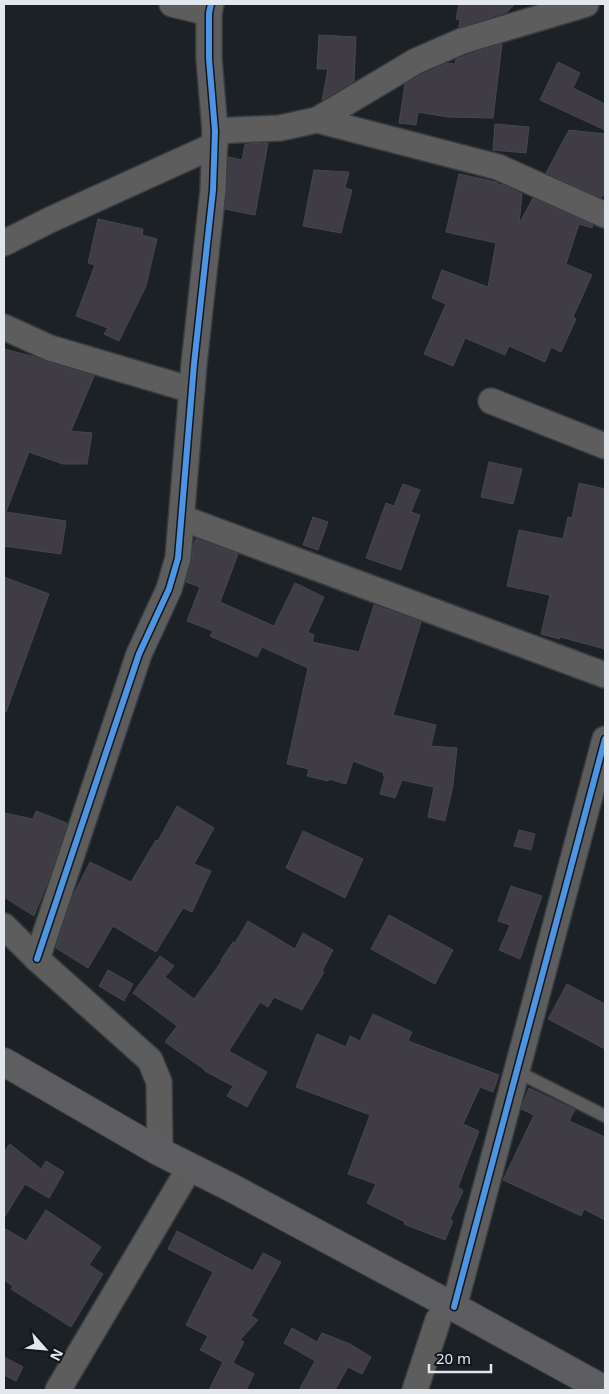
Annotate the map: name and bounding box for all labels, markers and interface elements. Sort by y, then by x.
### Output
north arrow [20,1324,70,1374]
scale bar [429,1342,492,1374]
text: N [46,1346,68,1365]
text: 20 m [436,1348,471,1368]

